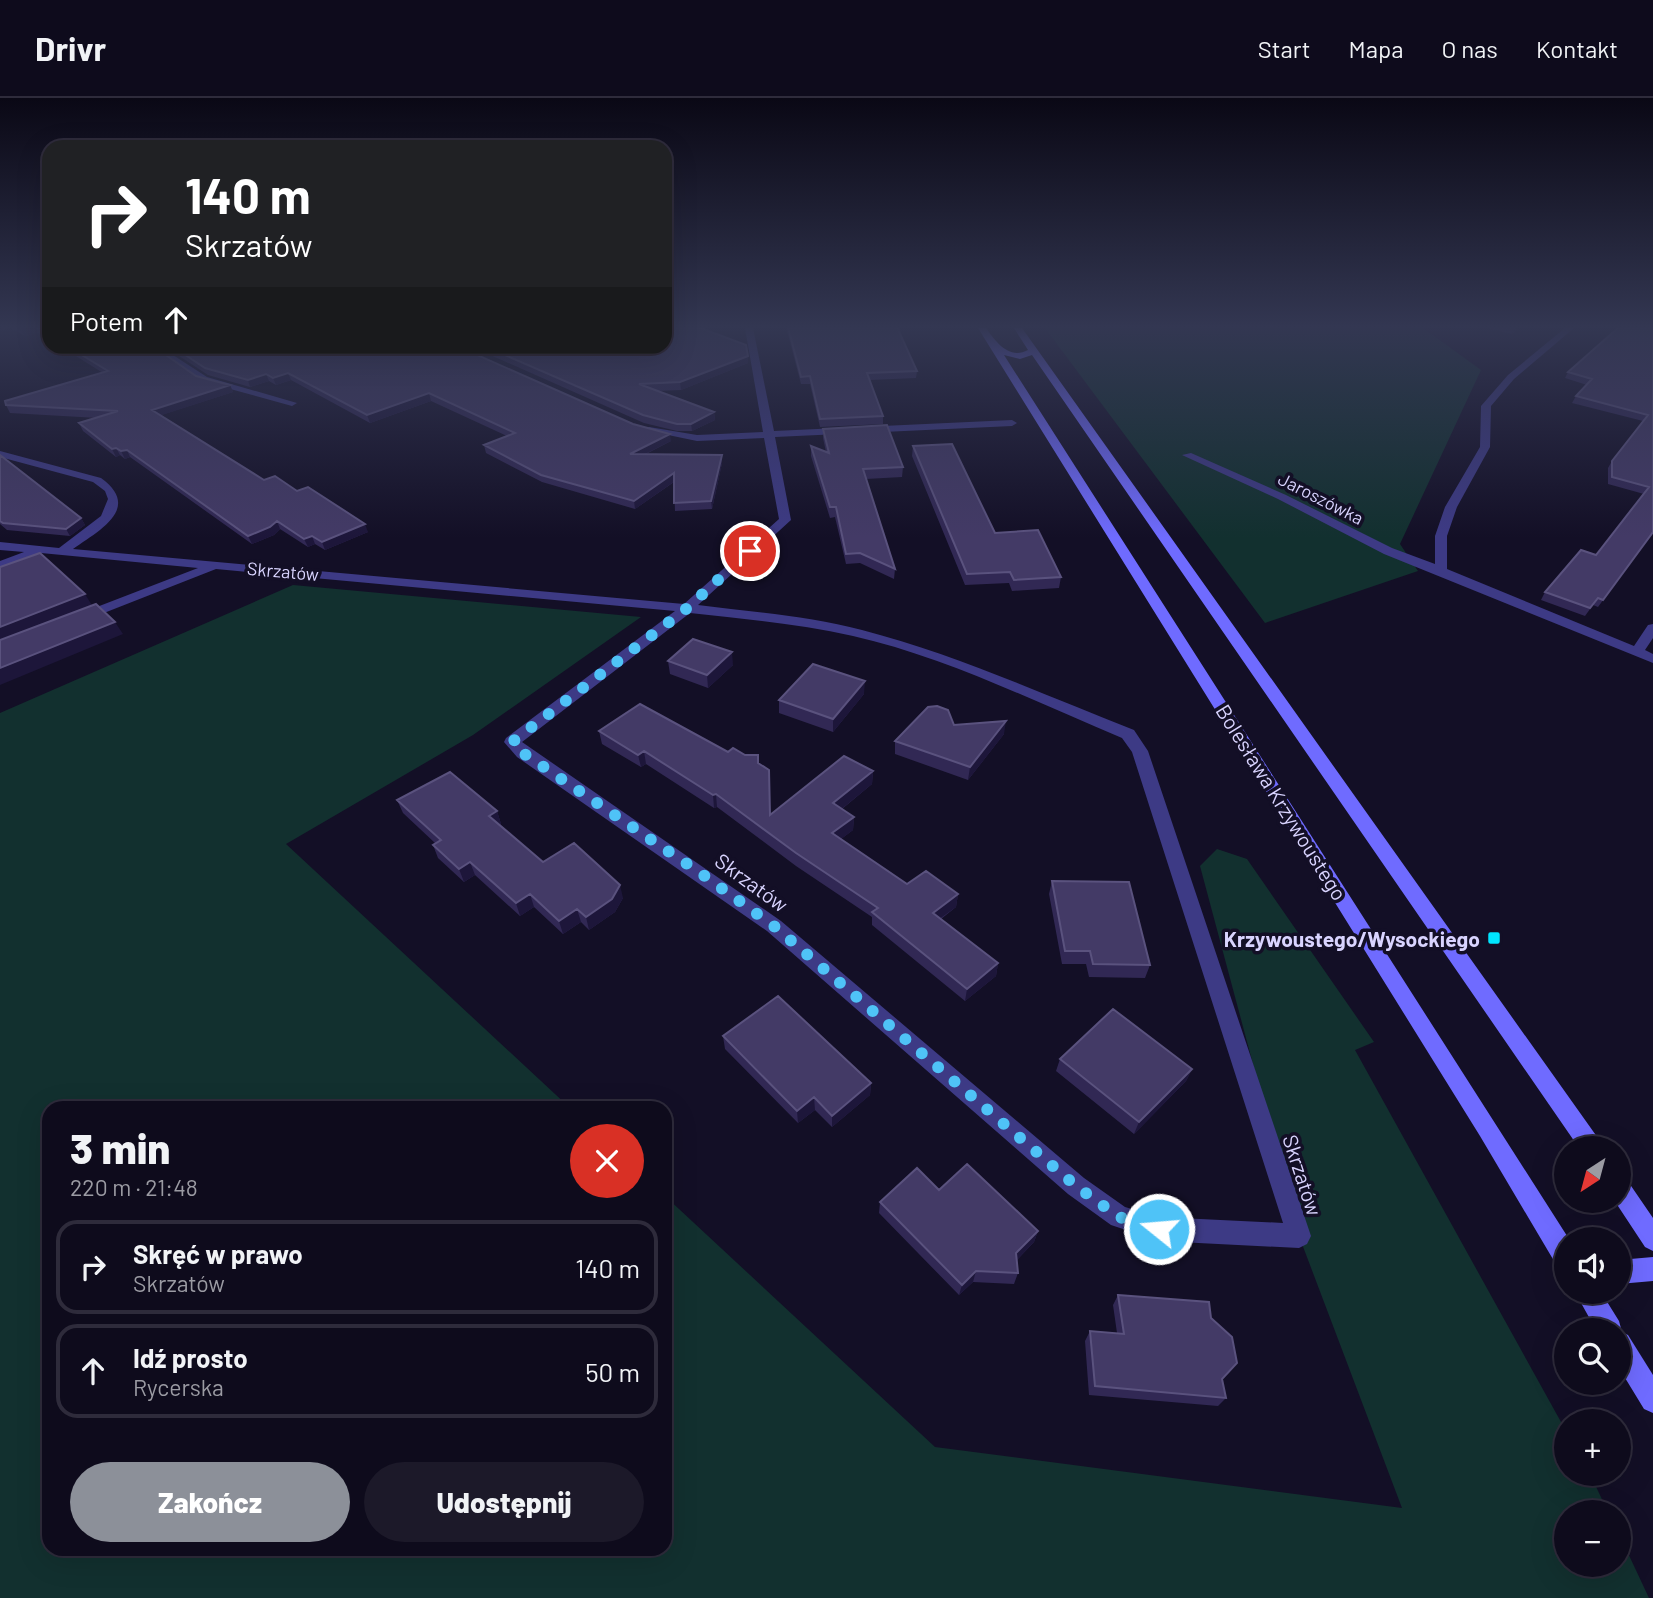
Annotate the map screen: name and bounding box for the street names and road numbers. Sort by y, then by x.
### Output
street label: Jaroszówka [1275,467,1367,529]
street label: Skrzatów [246,557,320,585]
street label: Bolesława Krzywoustego [1211,699,1353,905]
street label: Skrzatów [711,847,793,917]
street label: Skrzatów [1278,1131,1328,1219]

